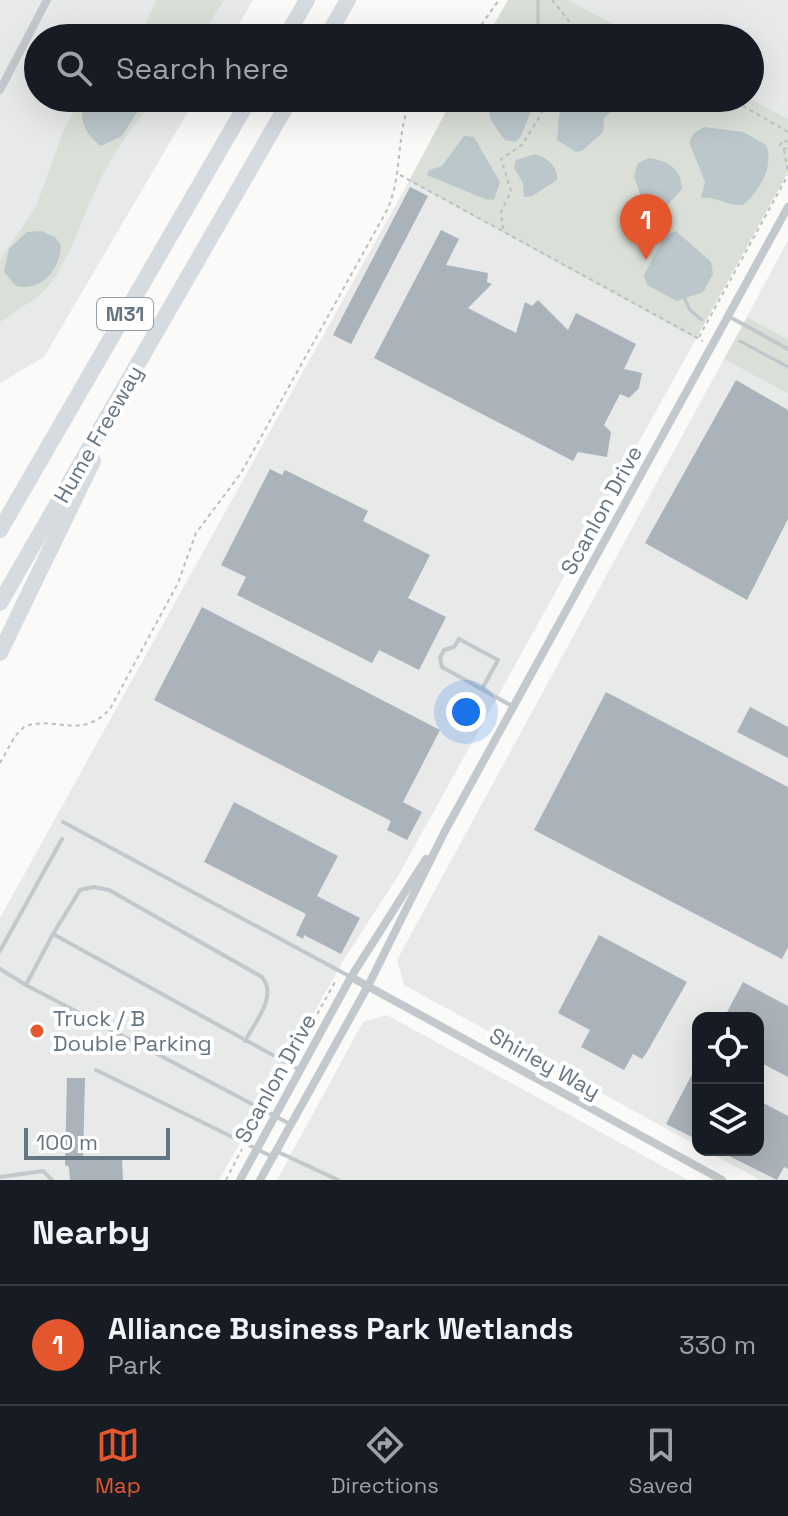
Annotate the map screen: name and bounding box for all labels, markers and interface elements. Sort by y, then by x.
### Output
search box [24,24,764,112]
icon: search [52,46,96,90]
text: Search here [116,49,289,88]
pin: 1 [620,194,672,260]
road number: M31 [97,298,153,330]
street label: Hume Freeway [47,360,149,508]
street label: Scanlon Drive [554,440,648,580]
your location [446,692,486,732]
place label: Truck / B Double Parking [53,1004,212,1057]
street label: Scanlon Drive [228,1008,322,1148]
map controls [692,1012,764,1156]
button: locate [692,1012,764,1084]
street label: Shirley Way [484,1021,606,1105]
marker: Truck / B Double Parking [28,1022,46,1040]
button: layers [692,1084,764,1156]
scale bar [24,1124,170,1160]
text: 100 m [36,1128,98,1156]
text: Nearby [32,1211,150,1254]
text: Alliance Business Park Wetlands [108,1309,574,1348]
text: 1 [52,1328,64,1362]
text: 330 m [679,1328,756,1362]
text: Park [108,1348,162,1382]
tab: Map [95,1423,141,1499]
tab: Directions [331,1423,439,1499]
tab: Saved [629,1423,693,1499]

